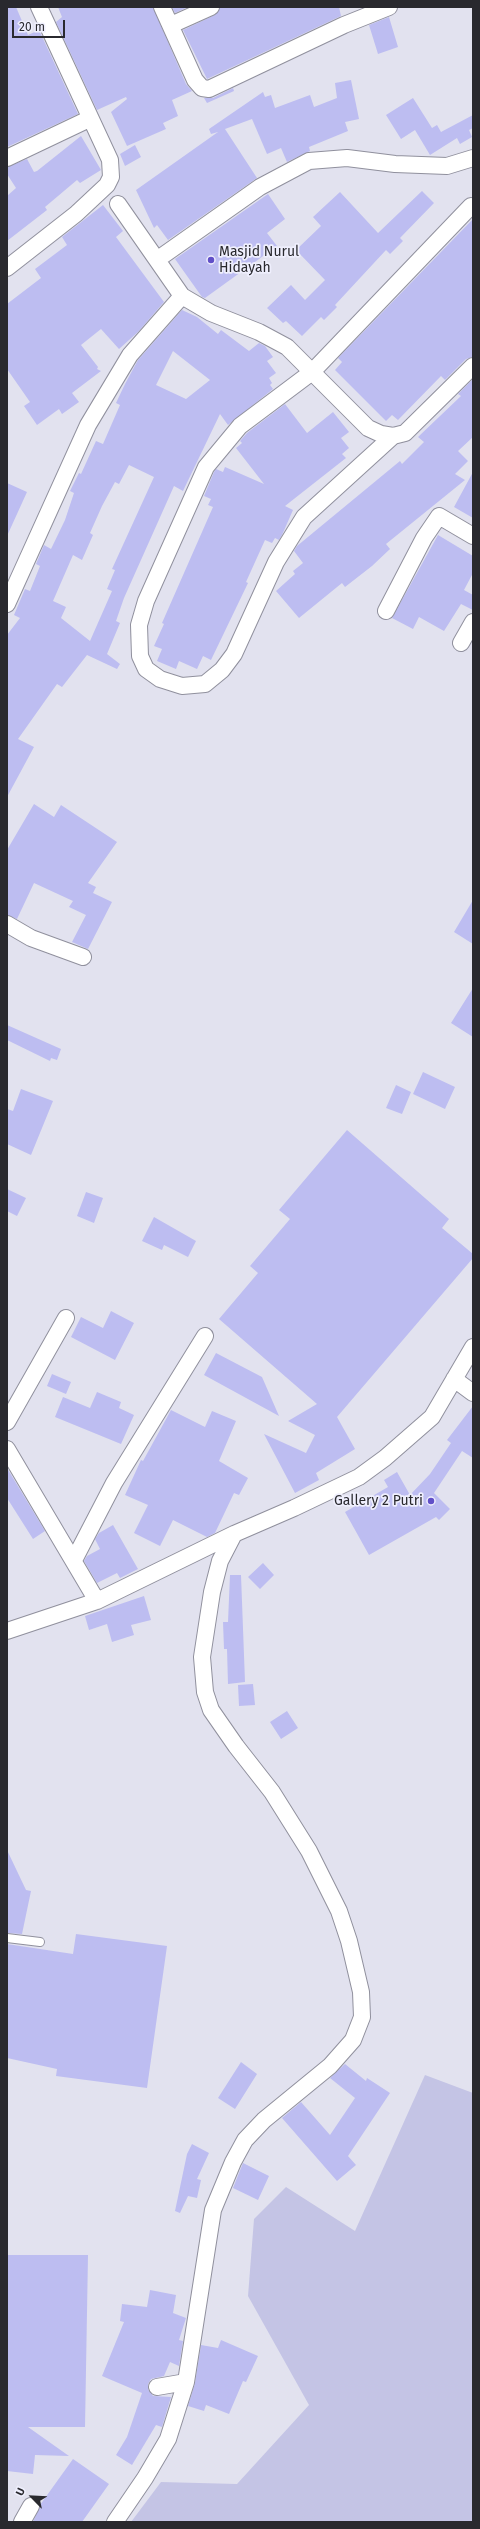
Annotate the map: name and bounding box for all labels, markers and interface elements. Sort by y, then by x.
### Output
scale bar [14,12,67,38]
text: 20 m [19,20,45,34]
place label: Masjid Nurul Hidayah [219,244,299,276]
marker: Masjid Nurul Hidayah [206,255,216,265]
place label: Gallery 2 Putri [334,1493,423,1509]
marker: Gallery 2 Putri [426,1496,436,1506]
north arrow [12,2477,52,2517]
text: U [13,2486,28,2498]

